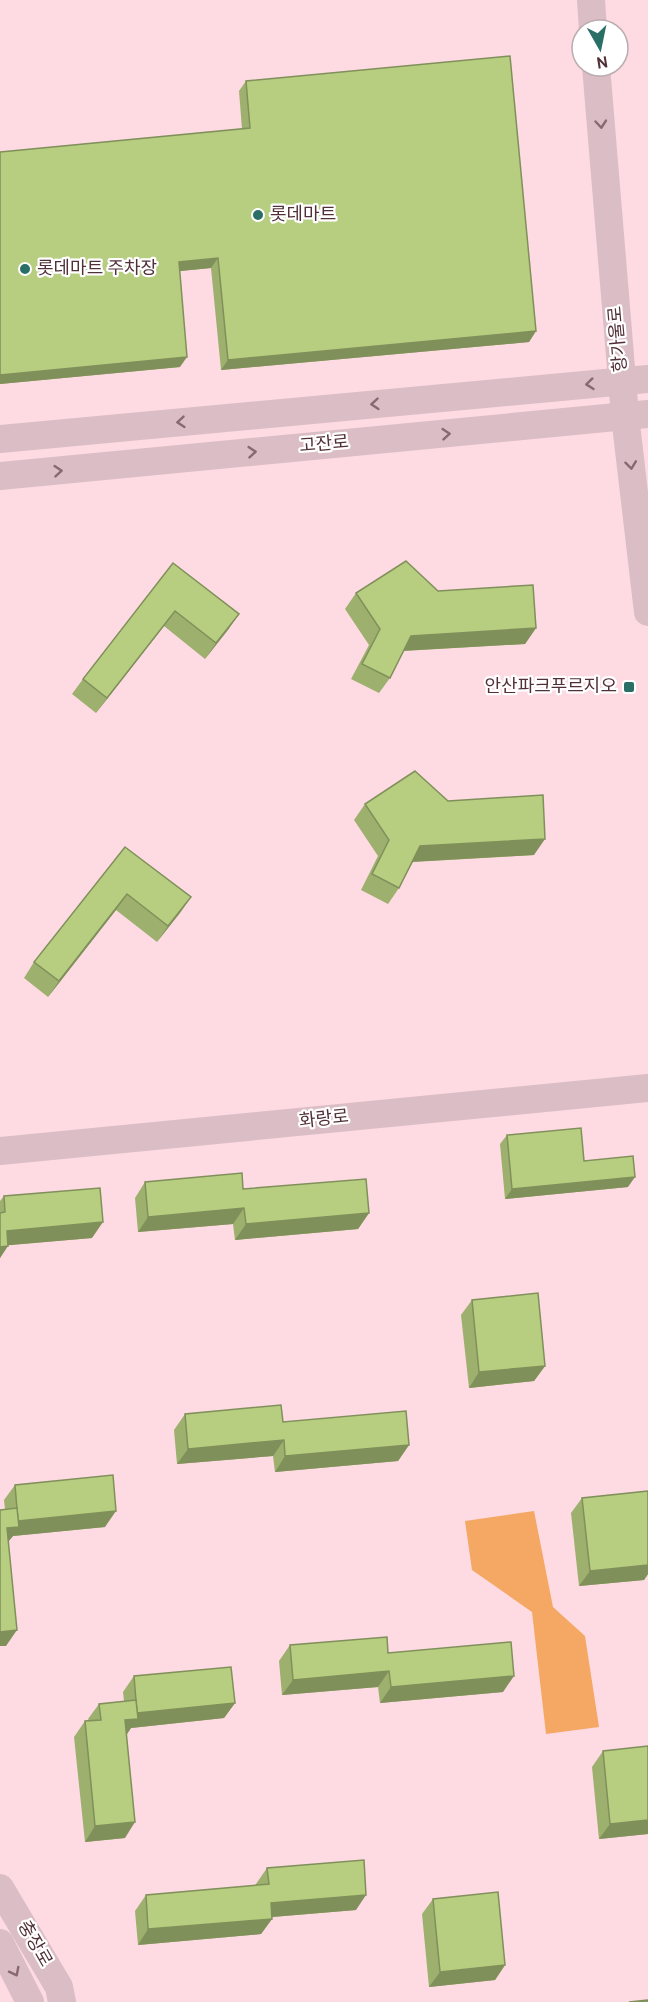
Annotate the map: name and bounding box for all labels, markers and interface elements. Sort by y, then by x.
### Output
north arrow [570,18,630,78]
text: N [595,50,609,72]
one-way arrow [594,120,607,129]
place label: 롯데마트 [270,204,336,227]
marker: 롯데마트 [251,208,265,222]
place label: 롯데마트 주차장 [37,258,157,281]
marker: 롯데마트 주차장 [18,262,32,276]
street label: 항가울로 [605,305,633,373]
one-way arrow [585,377,594,390]
one-way arrow [370,397,379,410]
one-way arrow [176,415,185,428]
one-way arrow [442,428,451,441]
street label: 고잔로 [298,431,350,459]
one-way arrow [248,446,257,459]
one-way arrow [624,460,637,470]
one-way arrow [54,465,63,478]
place label: 안산파크푸르지오 [485,676,617,699]
marker: 안산파크푸르지오 [622,680,636,694]
street label: 화랑로 [298,1106,350,1134]
street label: 충장로 [12,1917,56,1971]
one-way arrow [8,1966,19,1977]

